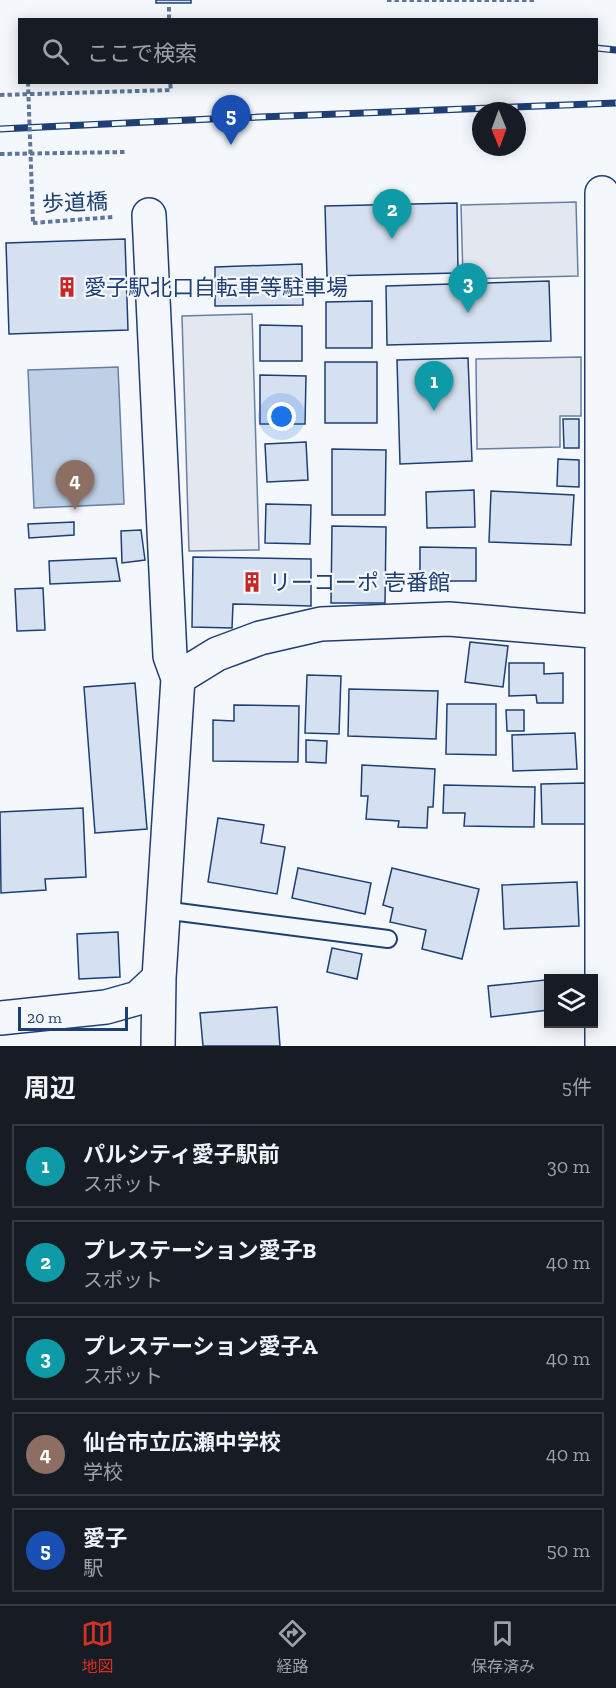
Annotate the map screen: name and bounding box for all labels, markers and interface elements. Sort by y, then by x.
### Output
search box [18,18,598,84]
icon: search [39,35,72,68]
text: ここで検索 [87,40,197,67]
pin: 5 [212,96,250,145]
north arrow [472,102,526,156]
street label: 歩道橋 [42,188,108,217]
pin: 2 [372,190,412,239]
pin: 3 [448,264,488,313]
place label: 愛子駅北口自転車等駐車場 [84,274,348,301]
building icon: 愛子駅北口自転車等駐車場 [55,275,79,299]
pin: 1 [414,362,454,411]
your location [267,402,296,431]
pin: 4 [56,460,94,510]
place label: リーコーポ 壱番館 [269,569,450,596]
building icon: リーコーポ 壱番館 [240,570,264,594]
map controls [544,974,598,1028]
button: layers [544,974,598,1028]
scale bar [18,1004,128,1032]
text: 20 m [27,1008,62,1027]
text: 周辺 [24,1072,76,1104]
text: 5件 [562,1075,592,1099]
text: パルシティ愛子駅前 [83,1141,280,1168]
text: 1 [41,1154,50,1178]
text: 30 m [547,1154,590,1178]
text: スポット [83,1172,163,1196]
text: プレステーション愛子B [83,1237,316,1264]
text: 2 [40,1250,51,1274]
text: 40 m [546,1250,590,1274]
text: スポット [83,1268,163,1292]
text: プレステーション愛子A [83,1333,318,1360]
text: 3 [40,1346,51,1370]
text: 40 m [546,1346,590,1370]
text: スポット [83,1364,163,1388]
text: 仙台市立広瀬中学校 [83,1429,281,1456]
text: 4 [40,1442,51,1466]
text: 40 m [546,1442,590,1466]
text: 学校 [83,1460,123,1484]
text: 愛子 [83,1525,127,1552]
text: 5 [40,1538,51,1562]
text: 50 m [546,1538,590,1562]
text: 駅 [83,1556,103,1580]
tab: 地図 [81,1617,114,1677]
tab: 経路 [276,1617,309,1677]
tab: 保存済み [471,1617,535,1677]

